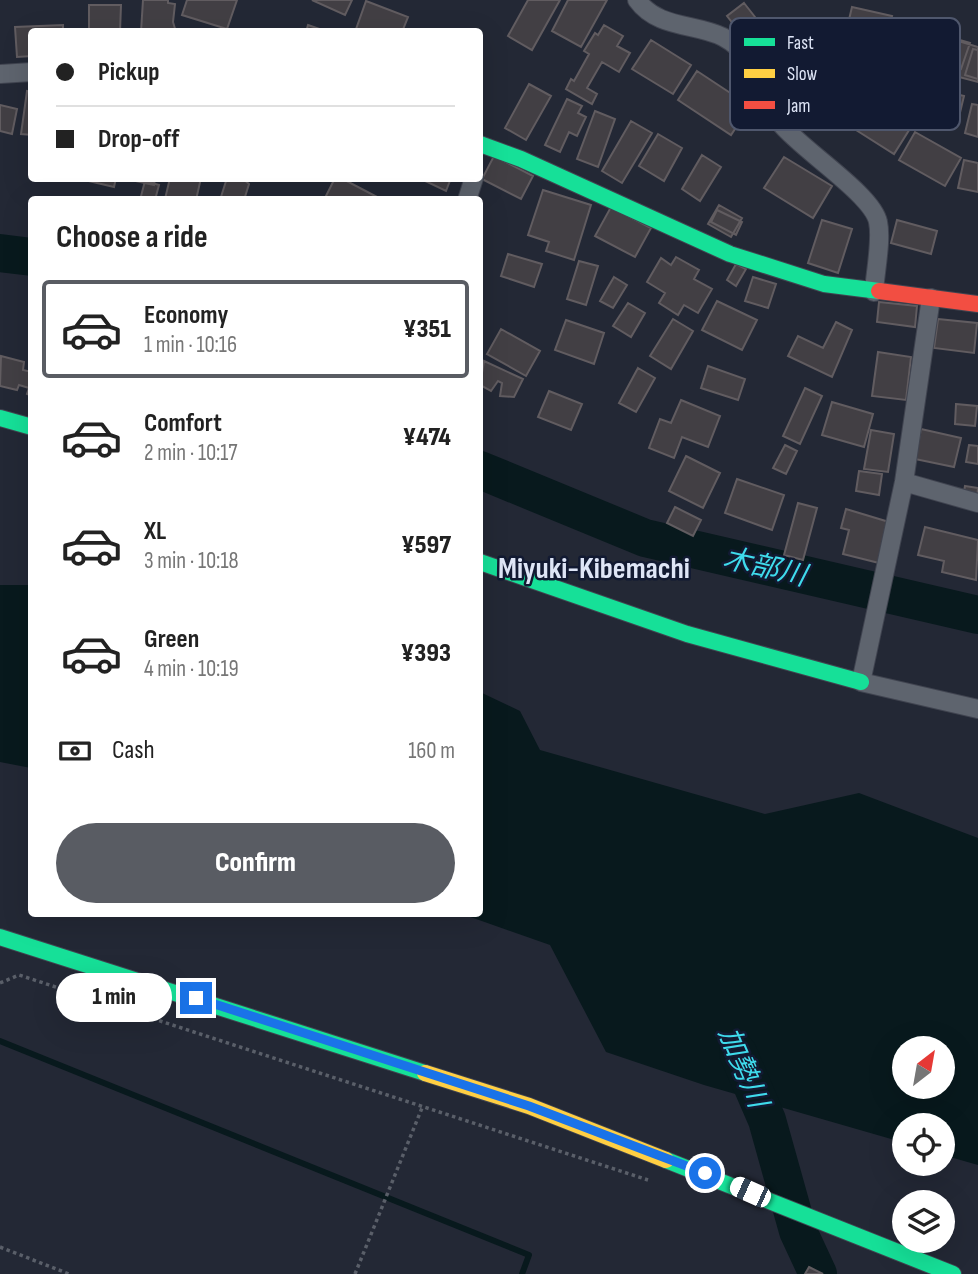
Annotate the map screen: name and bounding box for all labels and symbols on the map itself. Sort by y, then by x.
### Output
legend [730,18,960,130]
text: Fast [787,32,814,55]
text: Slow [787,63,817,86]
text: Jam [786,95,810,118]
water label: 木部川 [720,542,812,594]
district label: Miyuki-Kibemachi [498,551,690,587]
callout: 1 min [56,974,172,1023]
route end [180,982,212,1014]
water label: 加勢川 [711,1022,775,1115]
north arrow [892,1036,956,1099]
route start [689,1157,721,1189]
car [727,1174,774,1210]

